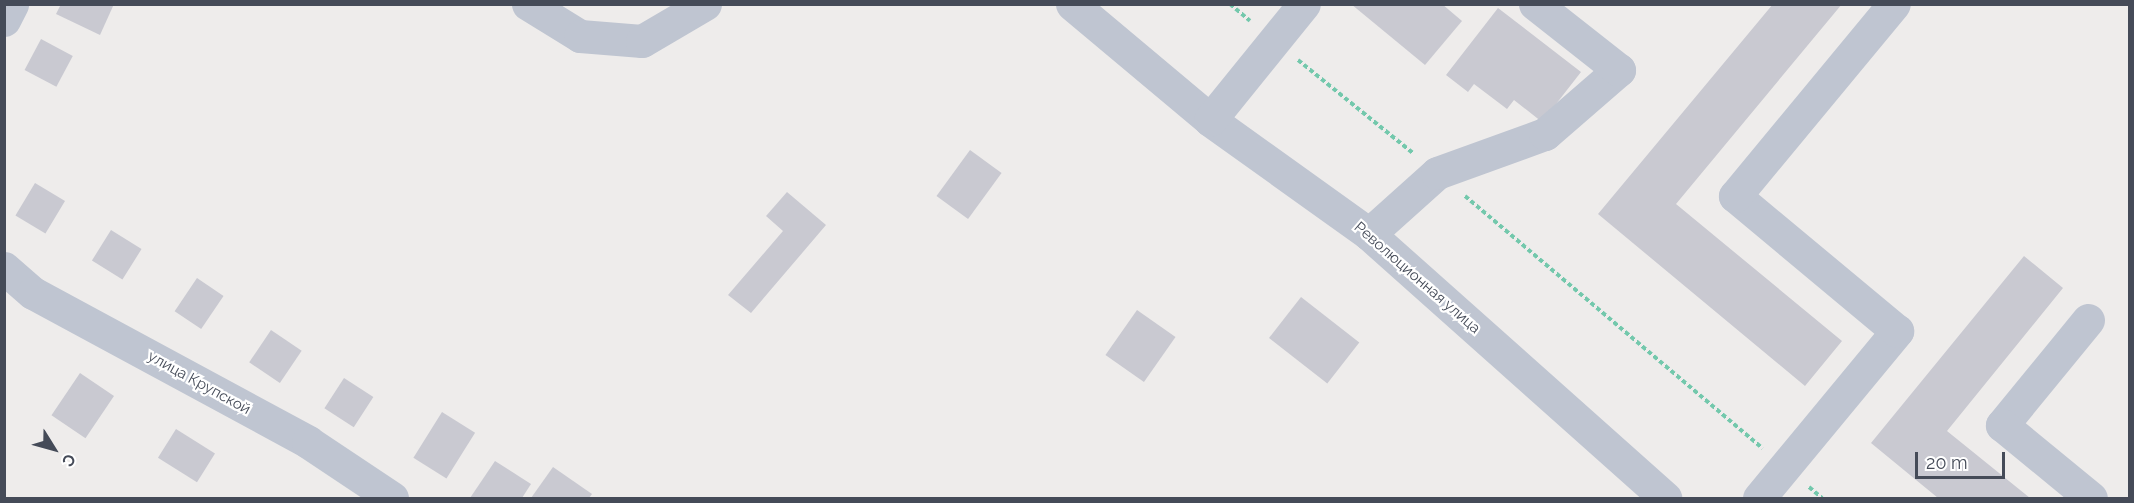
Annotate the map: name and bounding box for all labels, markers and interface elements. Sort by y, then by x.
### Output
street label: Революционная улица [1350,218,1484,338]
street label: улица Крупской [144,347,254,419]
north arrow [24,419,84,479]
scale bar [1918,440,2008,478]
text: С [58,450,80,470]
text: 20 m [1926,452,1968,473]

